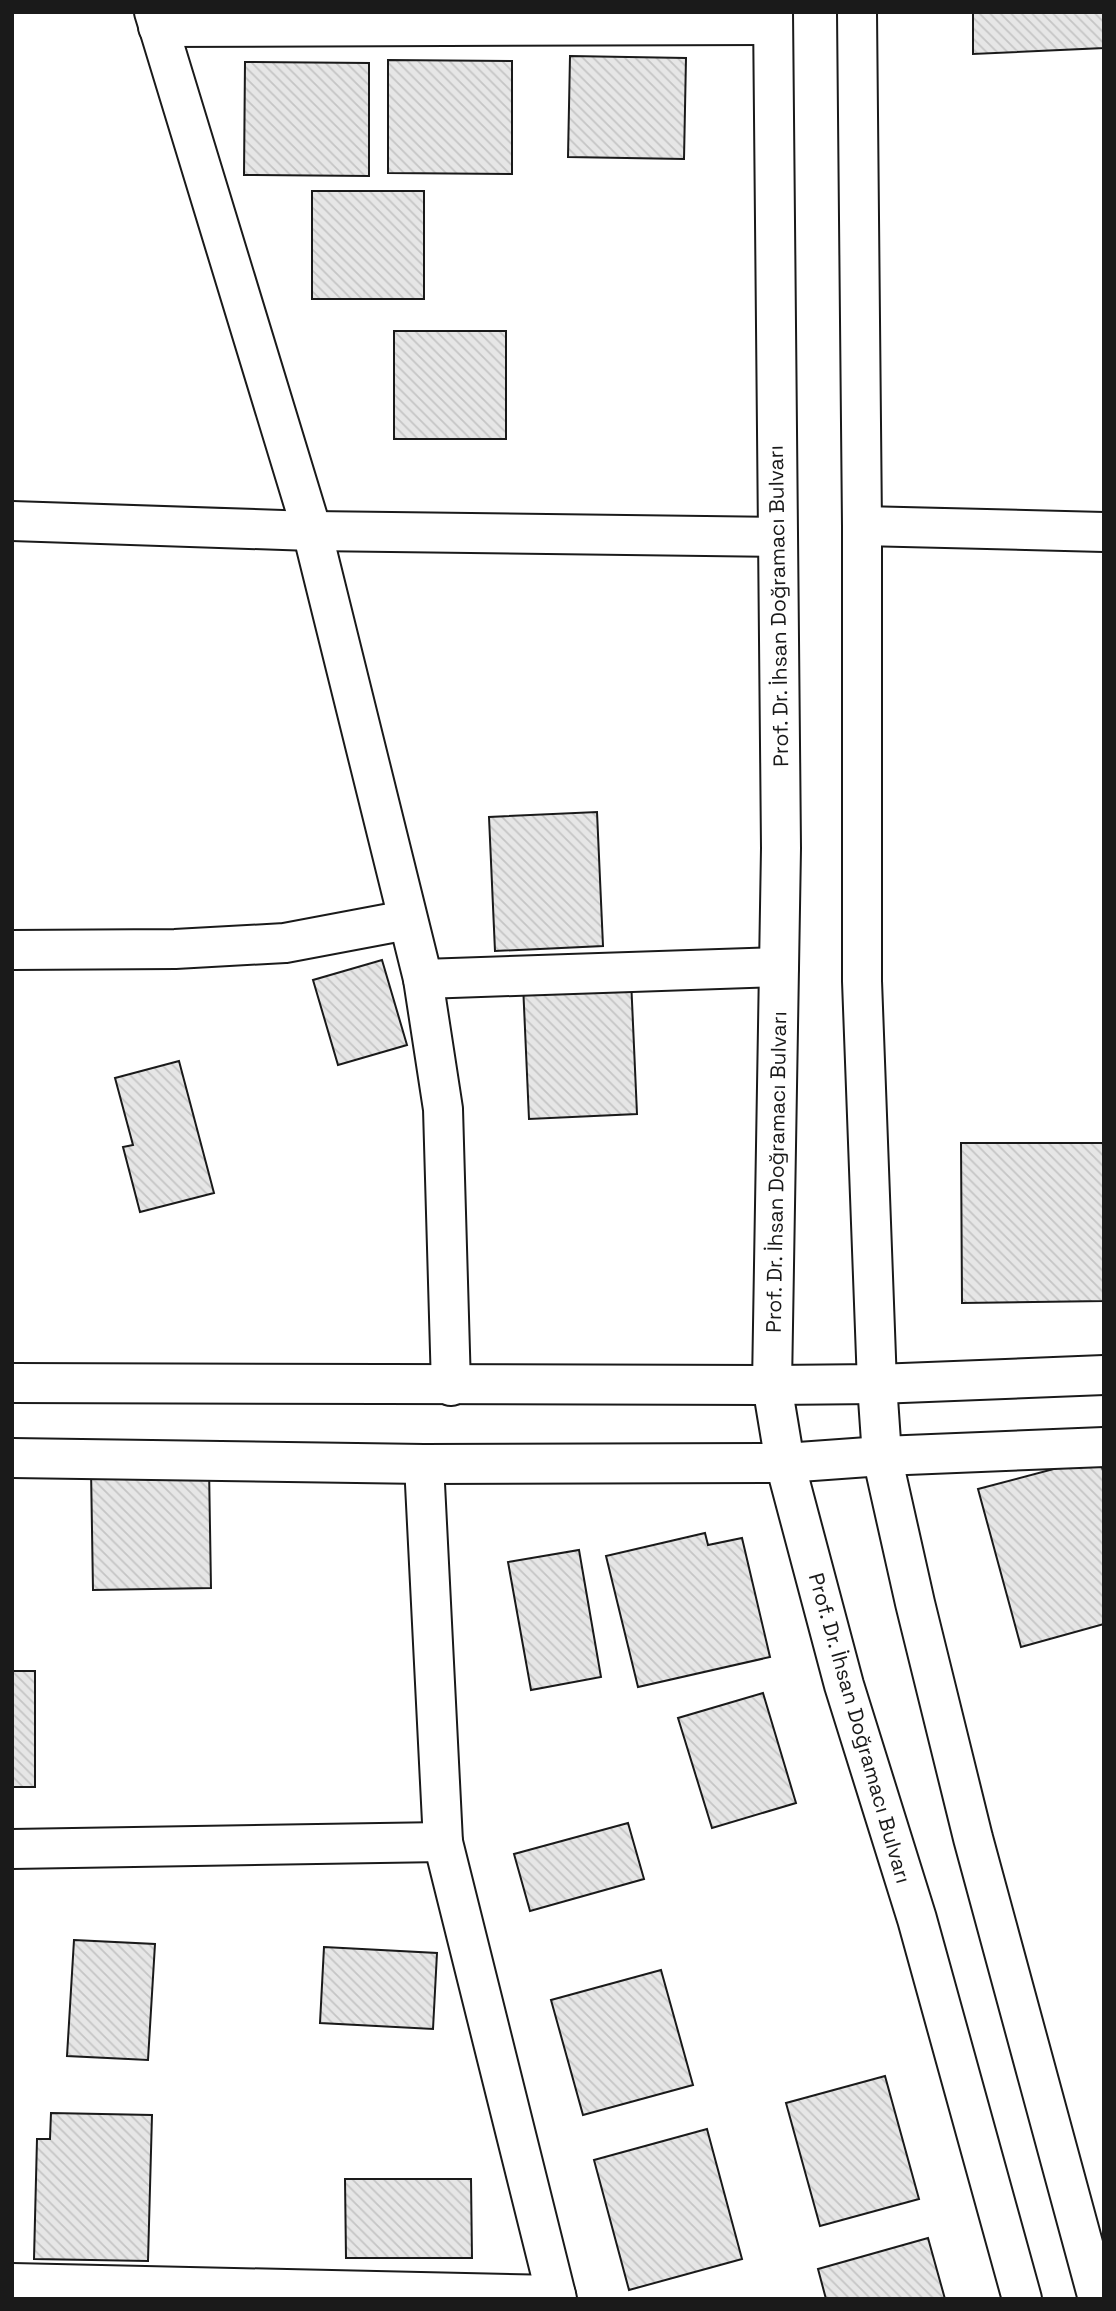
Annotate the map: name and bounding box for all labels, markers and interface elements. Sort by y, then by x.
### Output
street label: Prof. Dr. İhsan Doğramacı Bulvarı [762,445,794,767]
street label: Prof. Dr. İhsan Doğramacı Bulvarı [760,1011,792,1333]
street label: Prof. Dr. İhsan Doğramacı Bulvarı [803,1570,917,1886]

